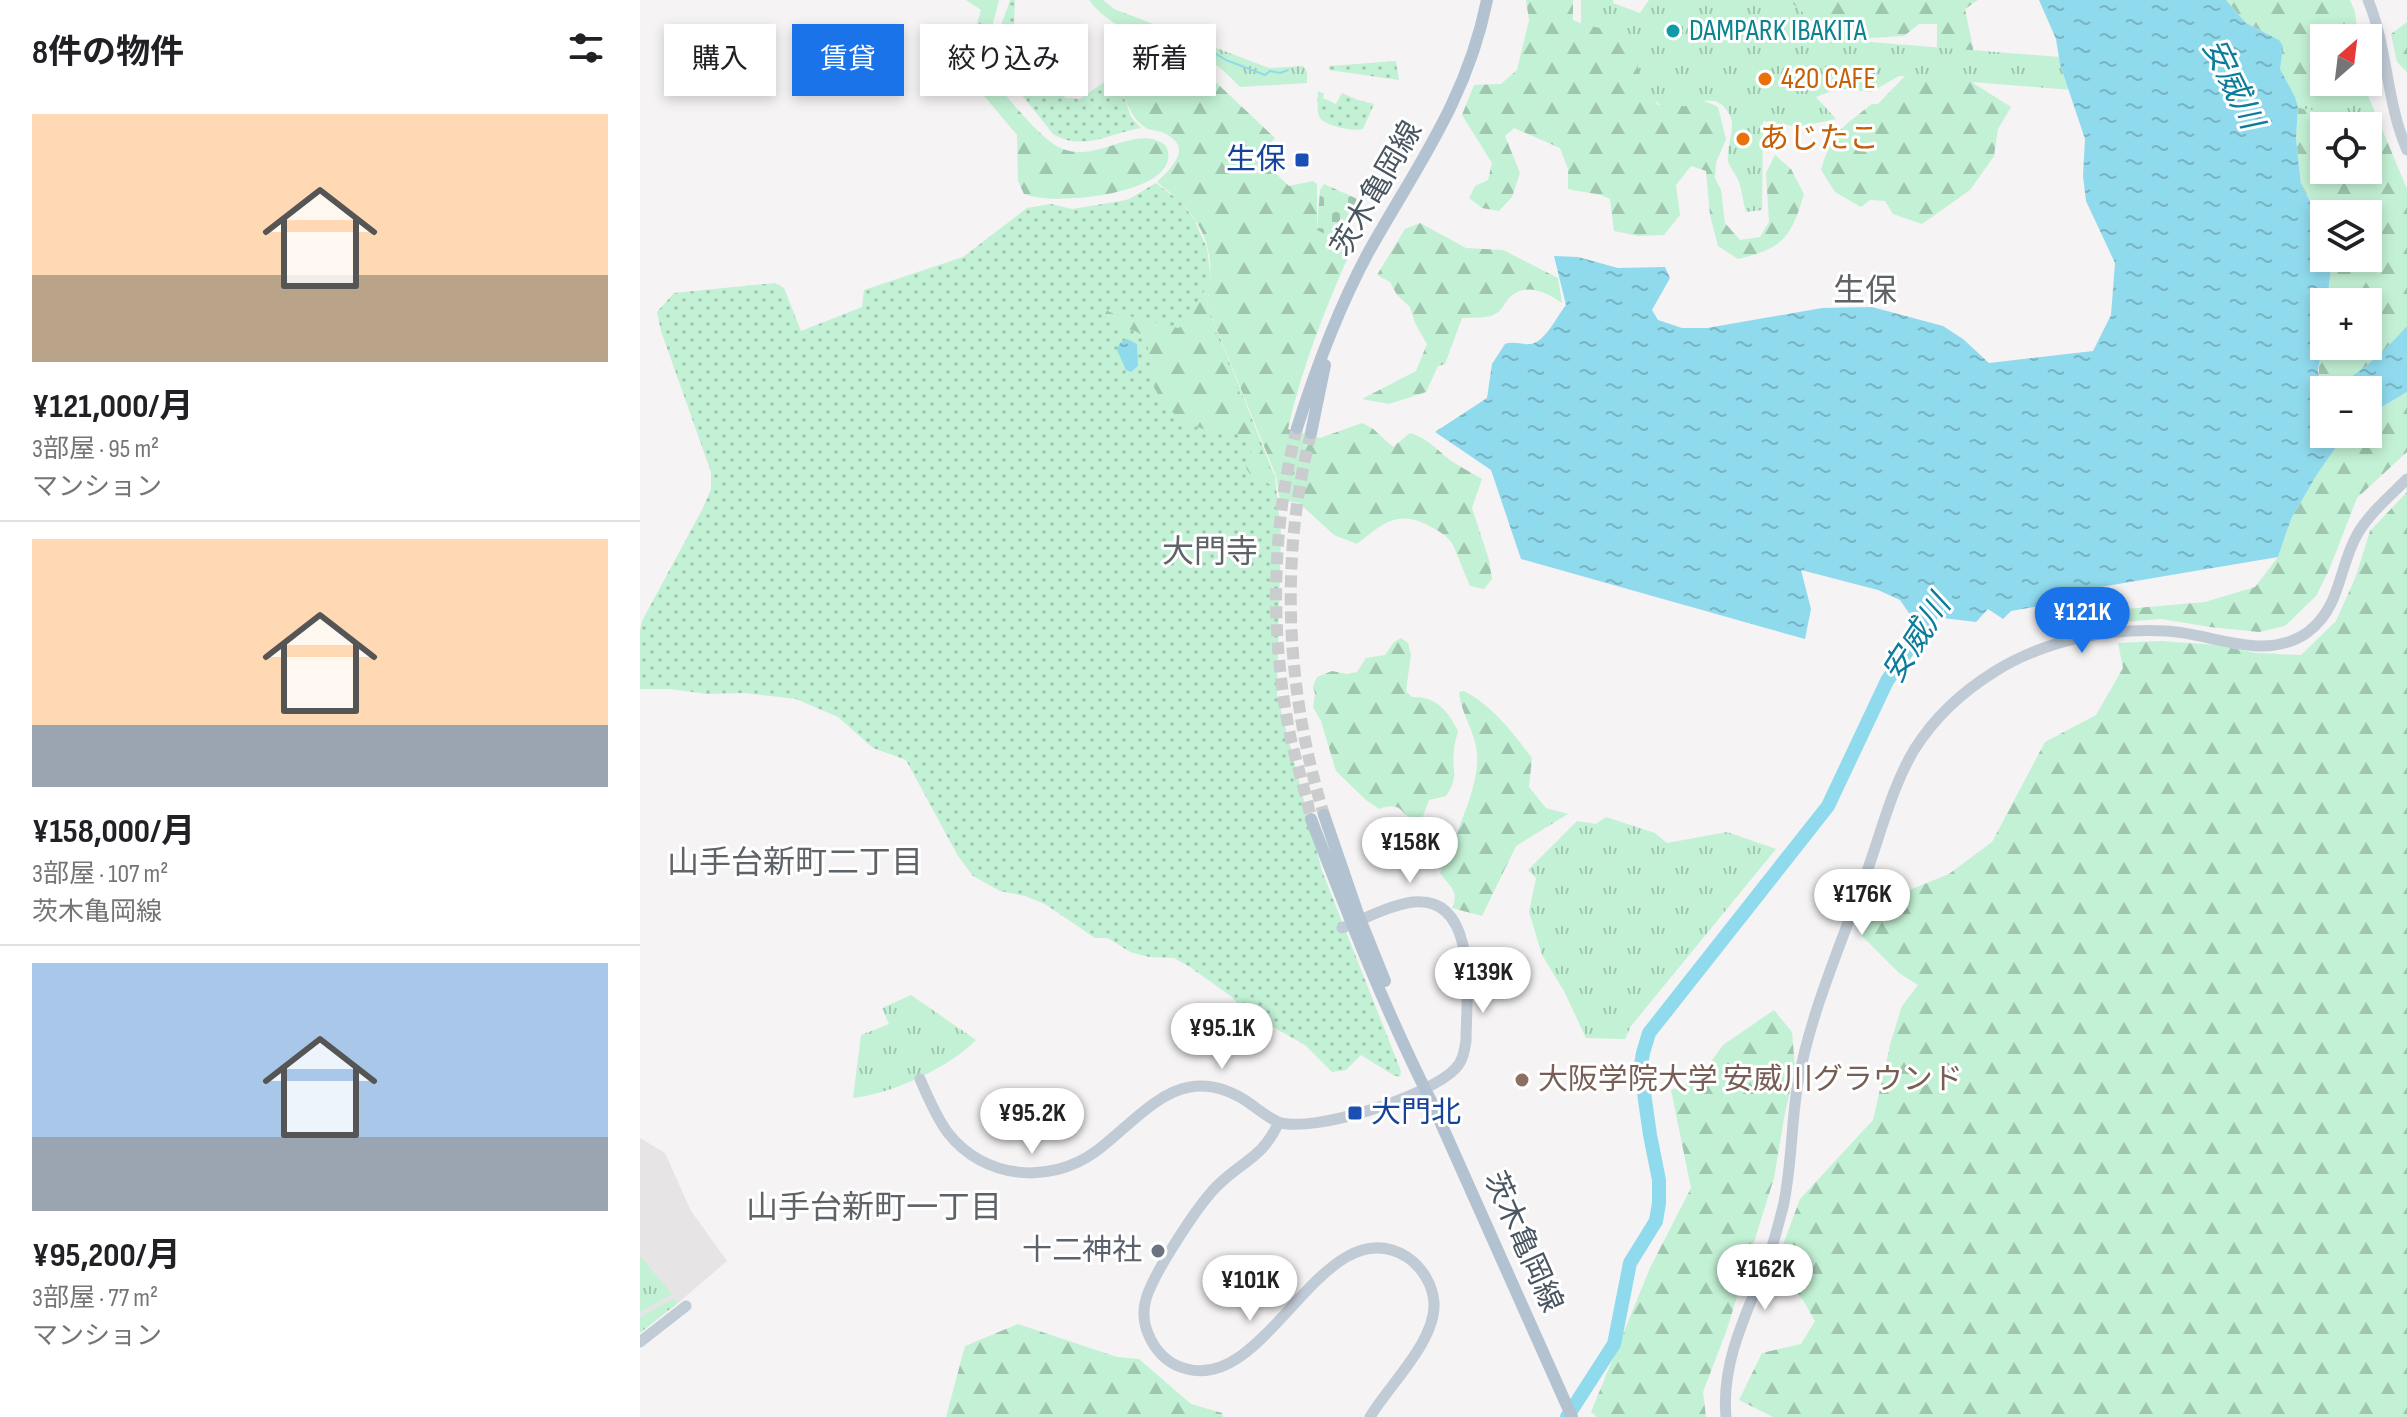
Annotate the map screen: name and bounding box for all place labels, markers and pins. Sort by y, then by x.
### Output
place label: DAMPARK IBAKITA [1689,13,1867,49]
marker: DAMPARK IBAKITA [1664,22,1682,40]
place label: 420 CAFE [1781,61,1876,97]
marker: 420 CAFE [1756,70,1774,88]
place label: あじたこ [1759,121,1879,157]
marker: あじたこ [1734,130,1752,148]
place label: 生保 [1226,142,1286,178]
marker: 生保 [1293,151,1311,169]
pin: ¥121K [2026,587,2138,655]
pin: ¥158K [1354,817,1466,885]
pin: ¥176K [1806,869,1918,937]
pin: ¥139K [1427,947,1539,1015]
pin: ¥95.1K [1157,1003,1287,1071]
place label: 大阪学院大学 安威川グラウンド [1538,1062,1963,1098]
marker: 大阪学院大学 安威川グラウンド [1513,1071,1531,1089]
pin: ¥95.2K [967,1088,1097,1156]
place label: 大門北 [1371,1095,1461,1131]
marker: 大門北 [1346,1104,1364,1122]
place label: 十二神社 [1022,1233,1142,1269]
marker: 十二神社 [1149,1242,1167,1260]
pin: ¥162K [1709,1244,1821,1312]
pin: ¥101K [1194,1255,1306,1323]

